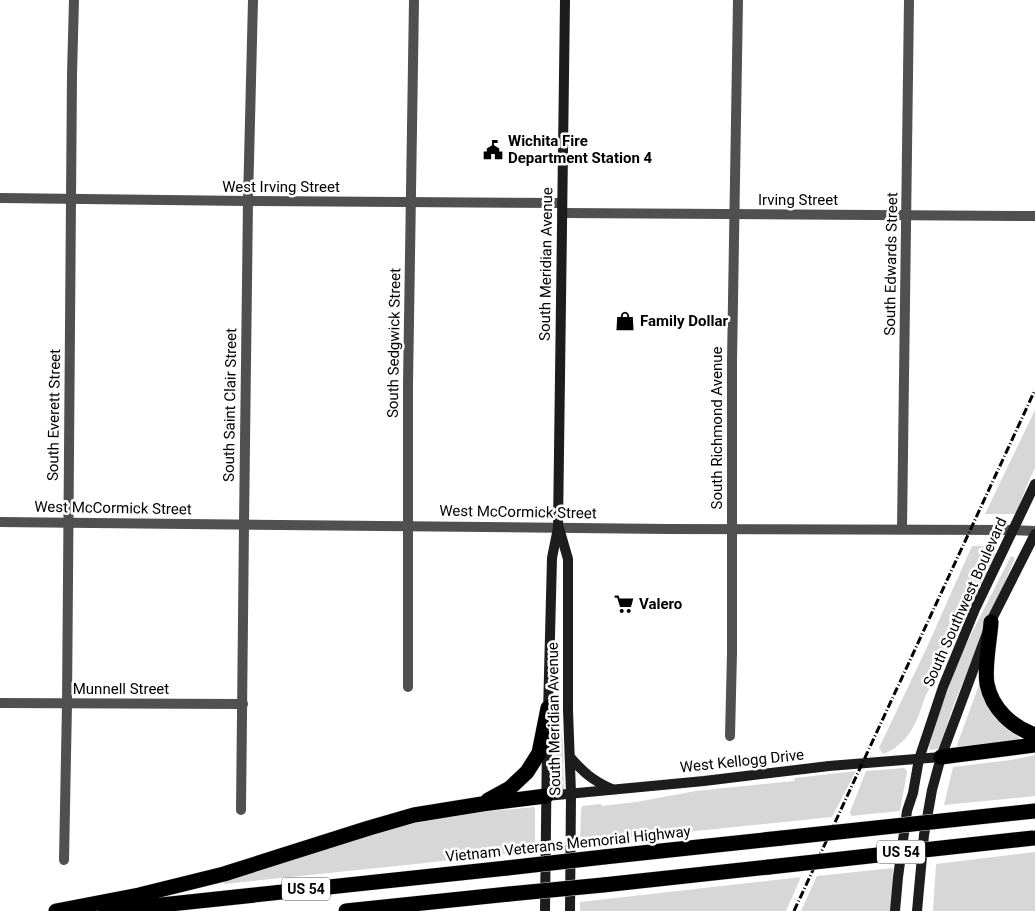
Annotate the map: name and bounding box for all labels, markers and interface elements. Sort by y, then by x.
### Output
place label: Wichita Fire Department Station 4 [508,132,653,167]
public building icon: Wichita Fire Department Station 4 [482,139,504,161]
street label: West Irving Street [222,178,340,196]
street label: South Meridian Avenue [536,187,556,341]
street label: Irving Street [758,191,838,209]
street label: South Edwards Street [881,192,901,336]
street label: South Sedgwick Street [384,268,404,418]
shop icon: Family Dollar [614,310,636,332]
place label: Family Dollar [640,312,728,330]
street label: South Saint Clair Street [220,328,240,482]
street label: South Richmond Avenue [708,347,726,509]
street label: South Everett Street [44,349,64,481]
street label: West McCormick Street [34,498,192,518]
street label: West McCormick Street [439,502,597,522]
street label: South Southwest Boulevard [919,515,1011,689]
supermarket icon: Valero [613,593,635,615]
place label: Valero [639,595,682,613]
street label: South Meridian Avenue [544,642,564,796]
street label: Munnell Street [73,680,169,698]
street label: West Kellogg Drive [679,746,805,776]
street label: Vietnam Veterans Memorial Highway [444,822,692,866]
road number: US 54 [877,840,925,864]
road number: US 54 [282,878,330,901]

